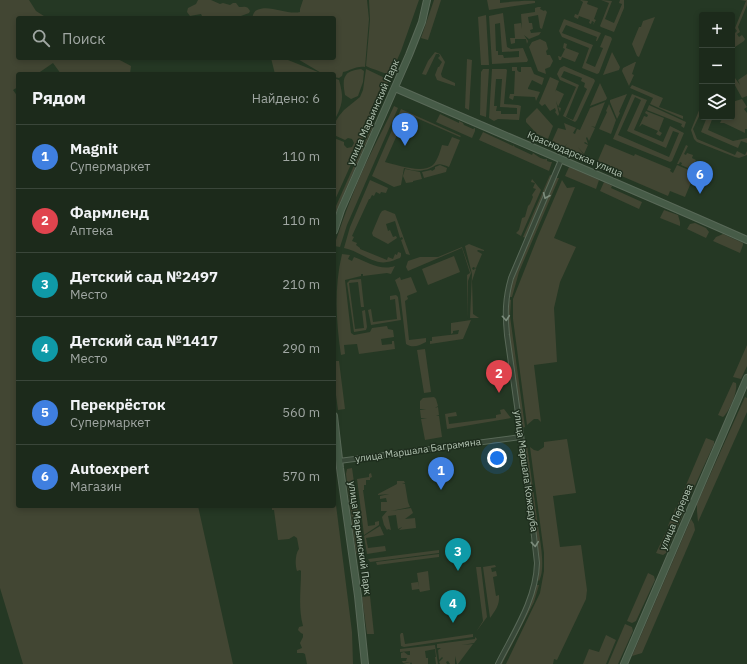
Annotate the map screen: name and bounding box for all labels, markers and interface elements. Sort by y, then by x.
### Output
map controls [699,12,735,120]
button: + [699,12,735,48]
search box [16,16,336,60]
icon: search [30,27,52,49]
text: Поиск [62,29,105,48]
button: − [699,48,735,84]
street label: улица Марьинский Парк [344,57,402,167]
button: layers [699,84,735,120]
text: Рядом [32,87,86,109]
text: Найдено: 6 [252,90,320,107]
pin: 5 [392,113,418,146]
street label: Краснодарская улица [525,128,625,180]
text: Magnit [70,139,118,158]
text: 1 [41,148,49,165]
text: 110 m [282,148,320,165]
text: Супермаркет [70,158,150,175]
pin: 6 [687,161,713,194]
one-way arrow [543,192,551,200]
text: Фармленд [70,203,149,222]
text: 2 [41,212,49,229]
text: 110 m [282,212,320,229]
text: Аптека [70,222,113,239]
text: Детский сад №2497 [70,267,218,286]
text: 3 [41,276,49,293]
text: 210 m [282,276,320,293]
text: Место [70,286,108,303]
one-way arrow [501,315,510,321]
text: Детский сад №1417 [70,331,218,350]
text: 4 [41,340,49,357]
text: 290 m [282,340,320,357]
text: Место [70,350,108,367]
pin: 2 [486,360,512,393]
text: Перекрёсток [70,395,166,414]
text: 5 [41,404,49,421]
text: 560 m [282,404,320,421]
street label: улица Маршала Кожедуба [511,409,541,533]
text: Супермаркет [70,414,150,431]
street label: улица Маршала Баграмяна [354,435,482,465]
your location [487,448,507,468]
pin: 1 [428,457,454,490]
text: Autoexpert [70,459,149,478]
text: 6 [41,468,49,485]
text: 570 m [282,468,320,485]
text: Магазин [70,478,122,495]
street label: улица Марьинский Парк [346,480,374,596]
street label: улица Перерва [656,481,696,552]
pin: 3 [445,538,471,571]
one-way arrow [531,541,540,547]
pin: 4 [440,590,466,623]

